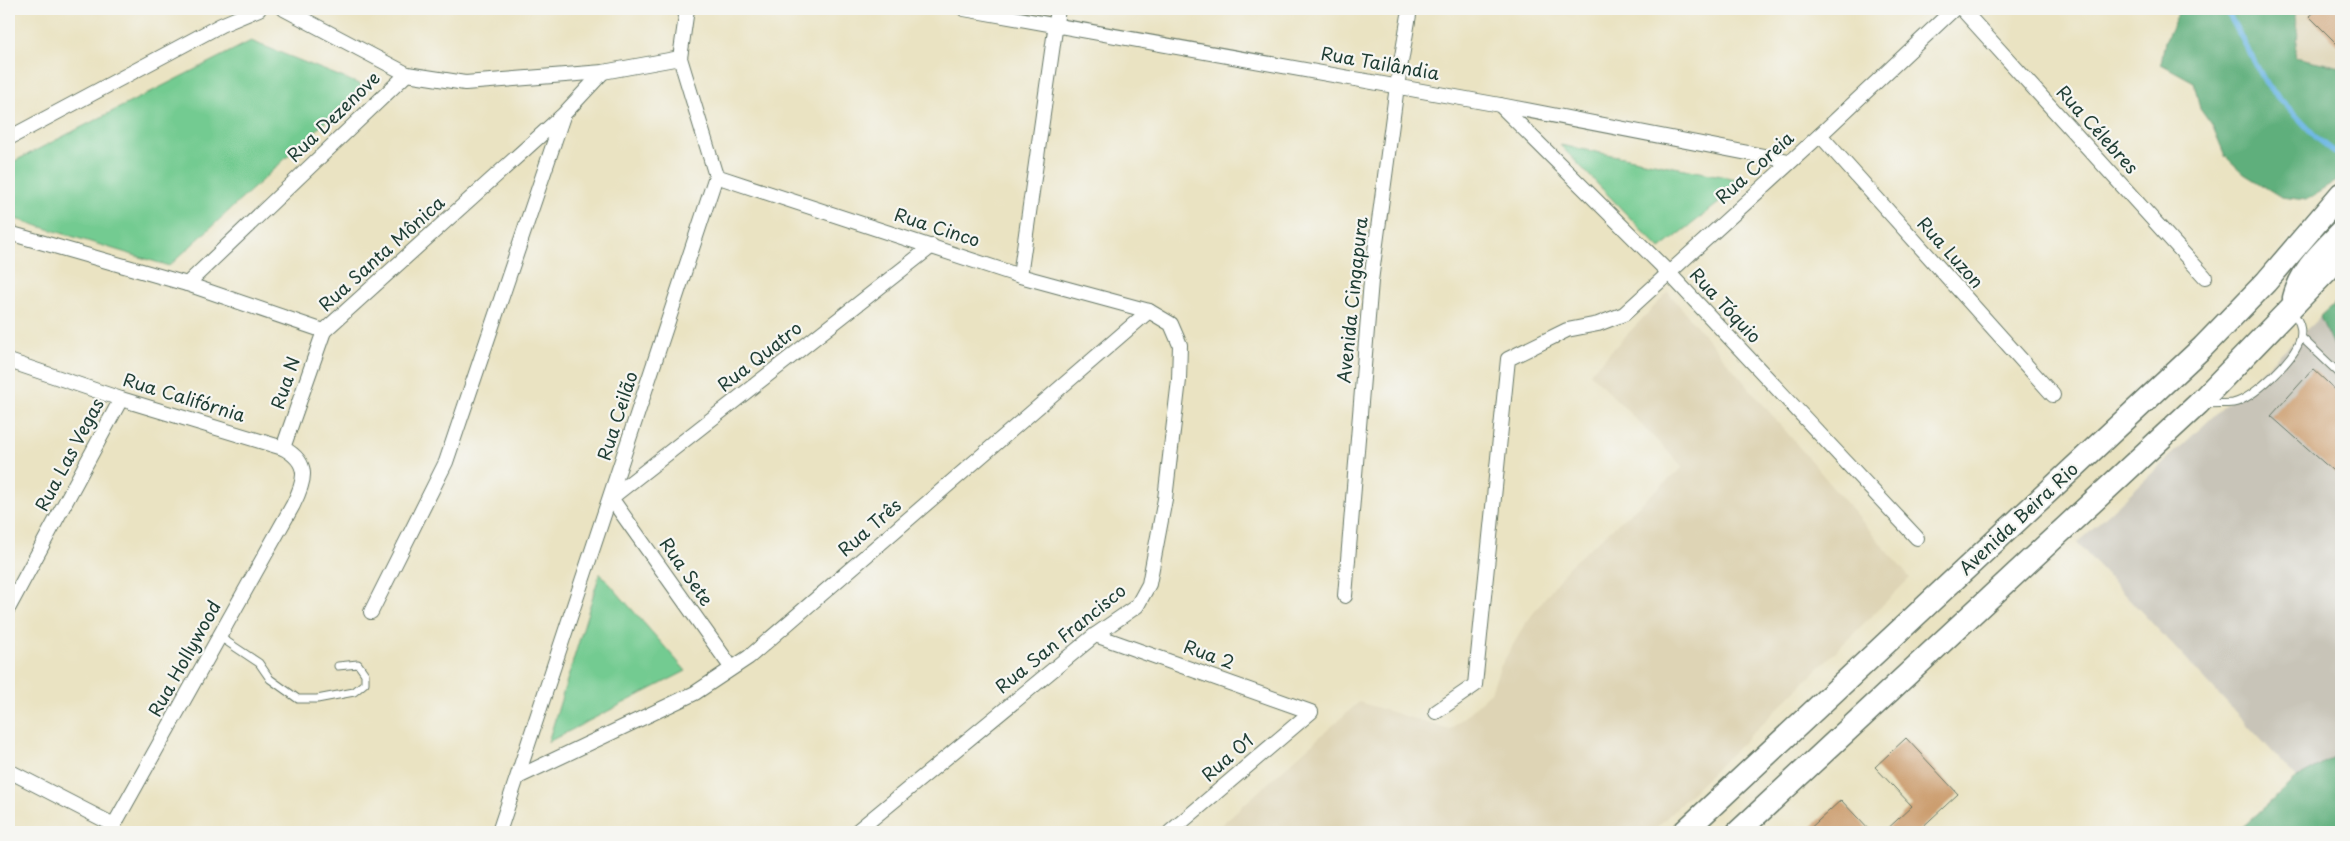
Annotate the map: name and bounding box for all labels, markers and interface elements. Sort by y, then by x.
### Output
street label: Rua Tailândia [1319,39,1442,86]
street label: Rua Dezenove [280,64,386,167]
street label: Rua Célebres [2051,79,2145,179]
street label: Rua Coreia [1709,124,1799,210]
street label: Rua Santa Mônica [312,188,450,317]
street label: Rua Cinco [891,200,984,253]
street label: Rua Luzon [1912,210,1991,294]
street label: Avenida Cingapura [1329,215,1374,384]
street label: Rua Tóquio [1684,261,1768,349]
street label: Rua Quatro [711,314,807,397]
street label: Rua N [263,353,306,412]
street label: Rua Califórnia [120,365,249,428]
street label: Rua Ceilão [589,367,644,464]
street label: Rua Las Vegas [27,393,110,516]
street label: Avenida Beira Rio [1952,455,2084,581]
street label: Rua Três [831,492,907,562]
street label: Rua Sete [654,531,721,611]
street label: Rua San Francisco [989,577,1131,699]
street label: Rua Hollywood [141,595,227,721]
street label: Rua 2 [1180,632,1239,675]
street label: Rua 01 [1195,727,1259,787]

